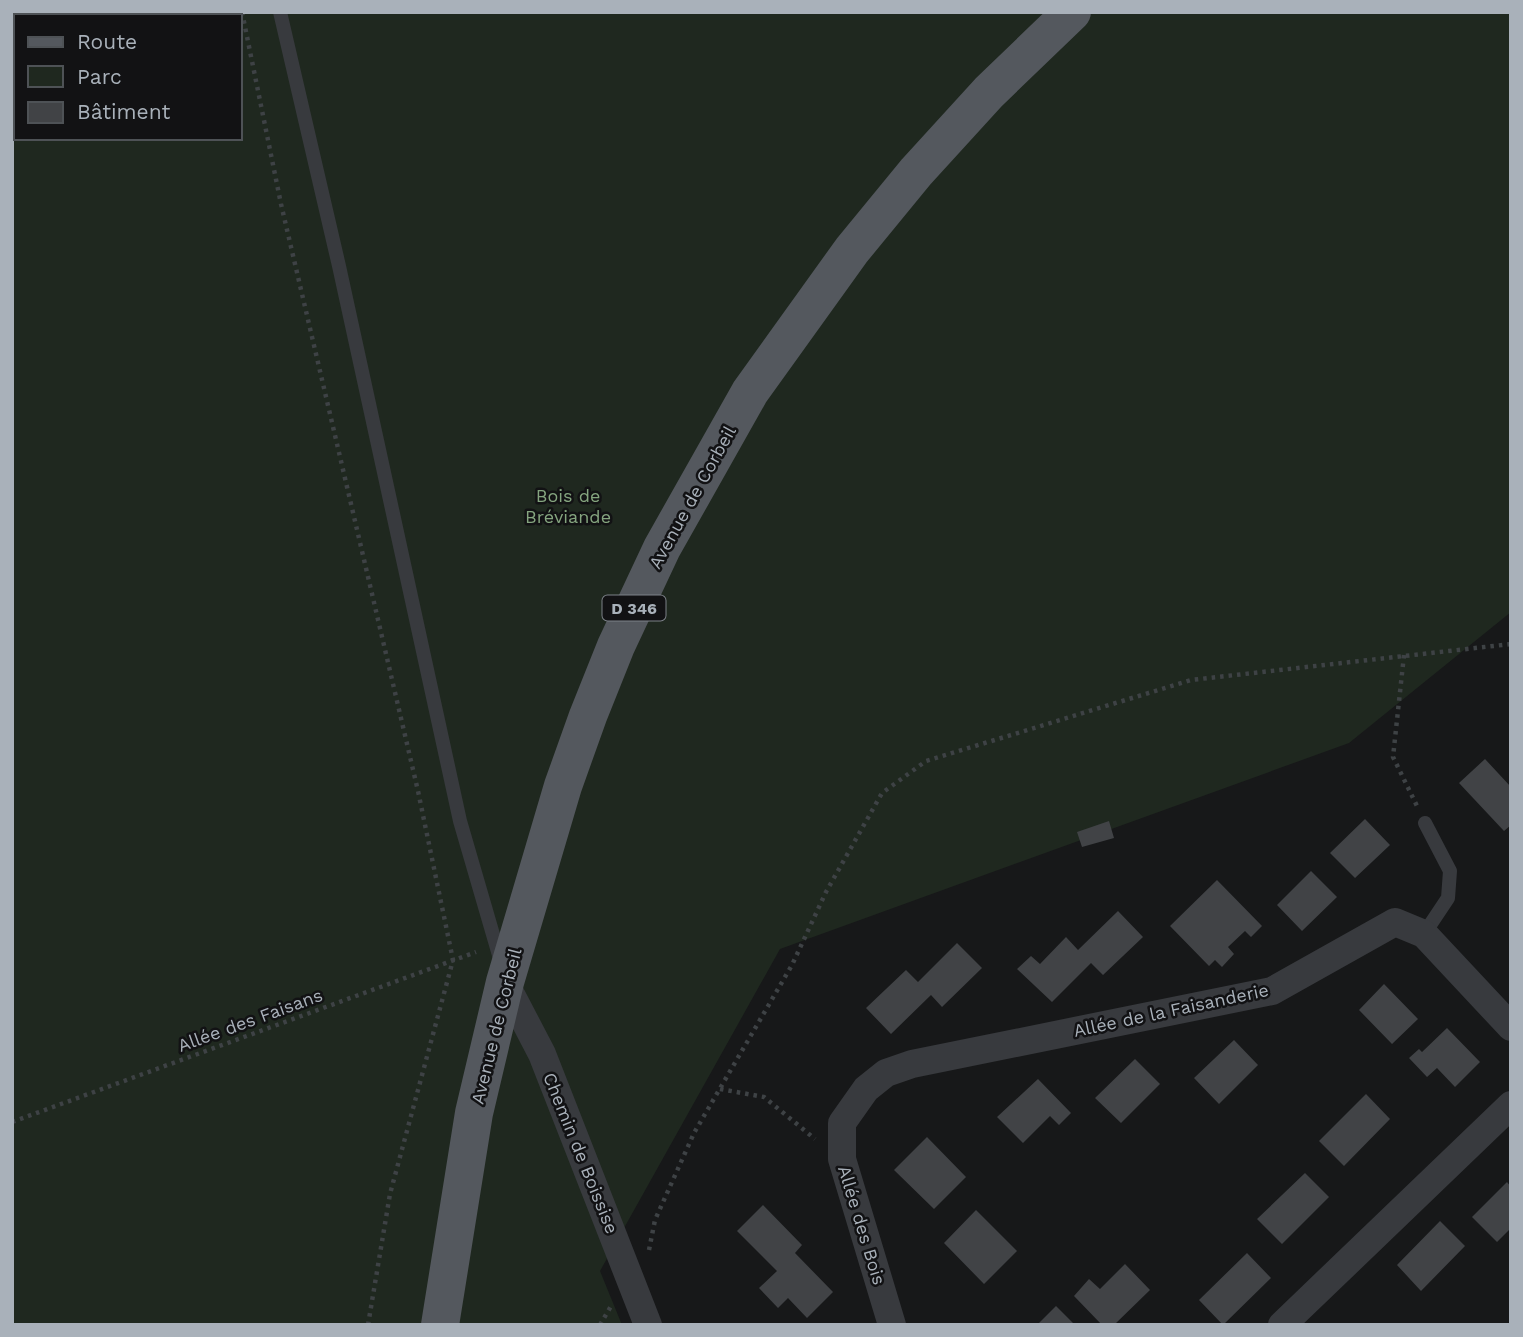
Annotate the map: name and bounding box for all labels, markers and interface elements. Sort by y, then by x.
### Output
legend [14,14,242,140]
text: Route [77,29,137,54]
text: Parc [77,64,122,89]
text: Bâtiment [77,99,171,124]
street label: Avenue de Corbeil [644,421,740,572]
park label: Bois de Bréviande [525,485,611,527]
road number: D 346 [602,596,666,621]
street label: Avenue de Corbeil [466,945,526,1106]
street label: Allée de la Faisanderie [1071,979,1271,1041]
street label: Allée des Faisans [175,984,325,1056]
street label: Chemin de Boissise [539,1069,623,1237]
street label: Allée des Bois [834,1163,890,1287]

